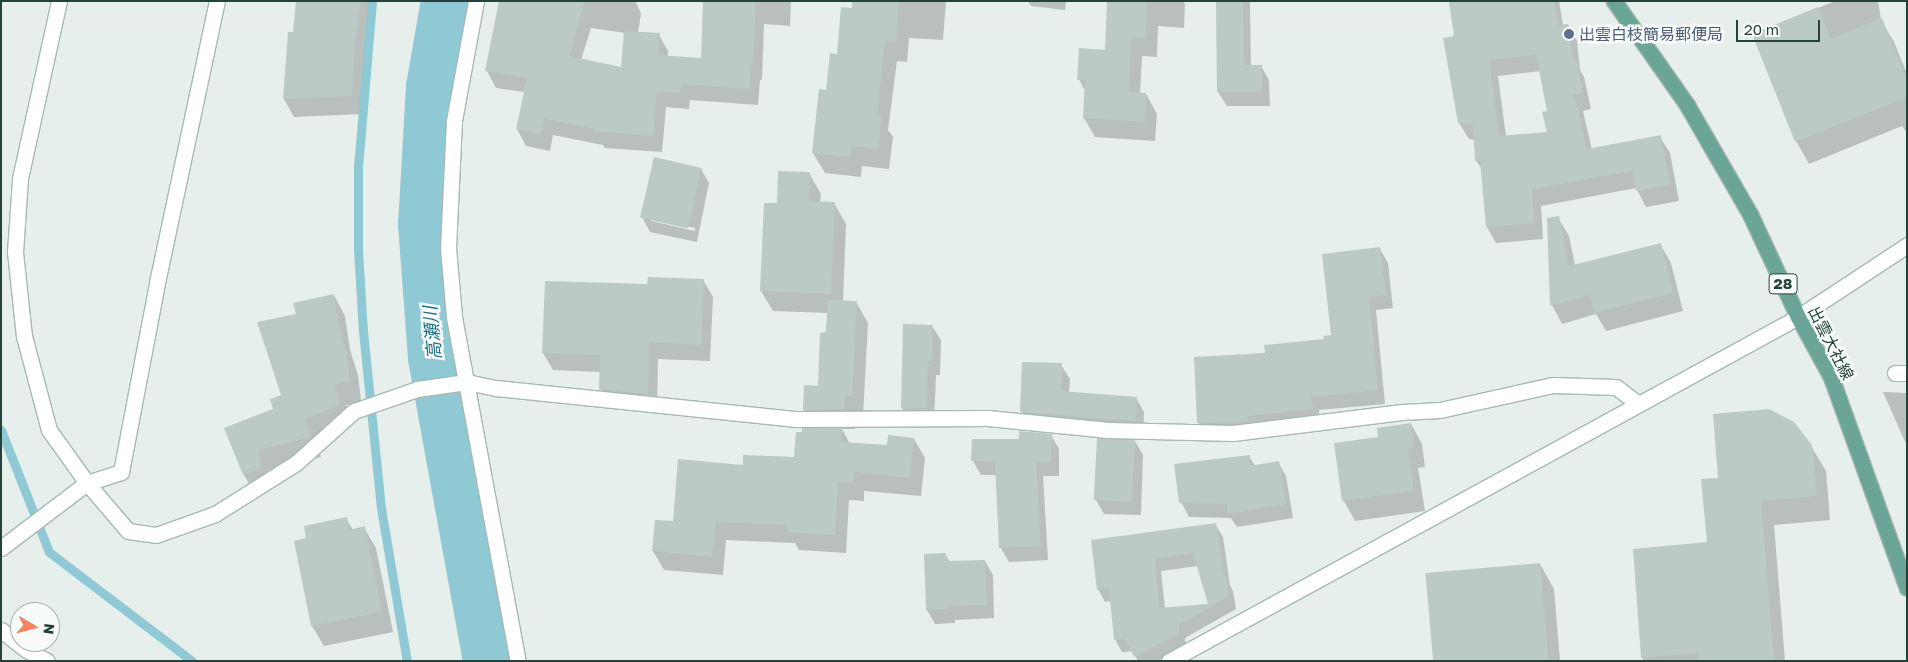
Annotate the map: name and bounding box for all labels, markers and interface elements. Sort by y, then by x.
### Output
scale bar [1738,10,1822,42]
text: 20 m [1744,20,1779,38]
place label: 出雲白枝簡易郵便局 [1579,24,1723,44]
marker: 出雲白枝簡易郵便局 [1563,28,1575,40]
road number: 28 [1768,272,1798,296]
street label: 出雲大社線 [1804,303,1858,383]
water label: 高瀬川 [419,305,445,361]
north arrow [10,602,60,652]
text: N [40,623,59,635]

